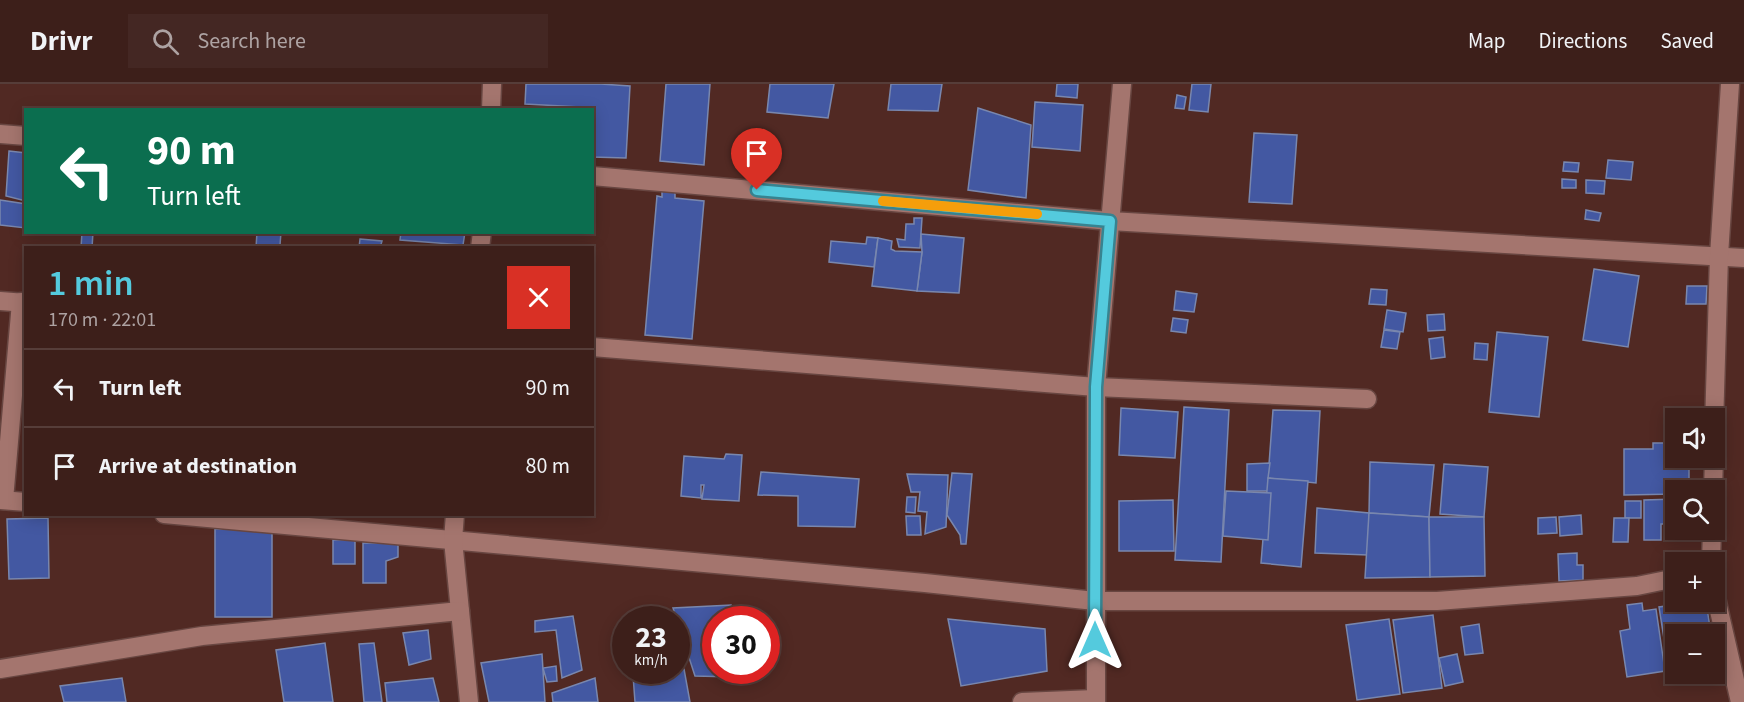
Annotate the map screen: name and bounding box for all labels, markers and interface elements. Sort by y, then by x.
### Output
search box [128,14,548,68]
text: Drivr [30,21,92,61]
icon: search [149,25,182,58]
text: Search here [197,25,306,57]
text: Map [1468,26,1506,56]
text: Directions [1539,26,1627,56]
text: Saved [1660,26,1714,56]
text: 90 m [147,121,236,181]
pin [731,128,782,190]
icon: left [48,132,126,210]
icon: arrive [740,137,773,170]
text: Turn left [147,177,241,216]
text: 1 min [48,258,134,309]
button: close [507,266,570,329]
text: 170 m · 22:01 [48,306,156,334]
icon: left [48,372,81,405]
text: Turn left [99,372,181,404]
text: 90 m [525,372,570,404]
map controls [1665,408,1725,684]
button: sound [1665,408,1725,468]
icon: arrive [48,450,81,483]
text: Arrive at destination [99,450,297,482]
text: 80 m [525,450,570,482]
button: search [1665,480,1725,540]
button: + [1665,552,1725,612]
speed limit sign: 30 [702,606,780,684]
position arrow [1063,608,1127,672]
text: 23 [635,616,667,659]
button: − [1665,624,1725,684]
text: km/h [634,650,668,671]

